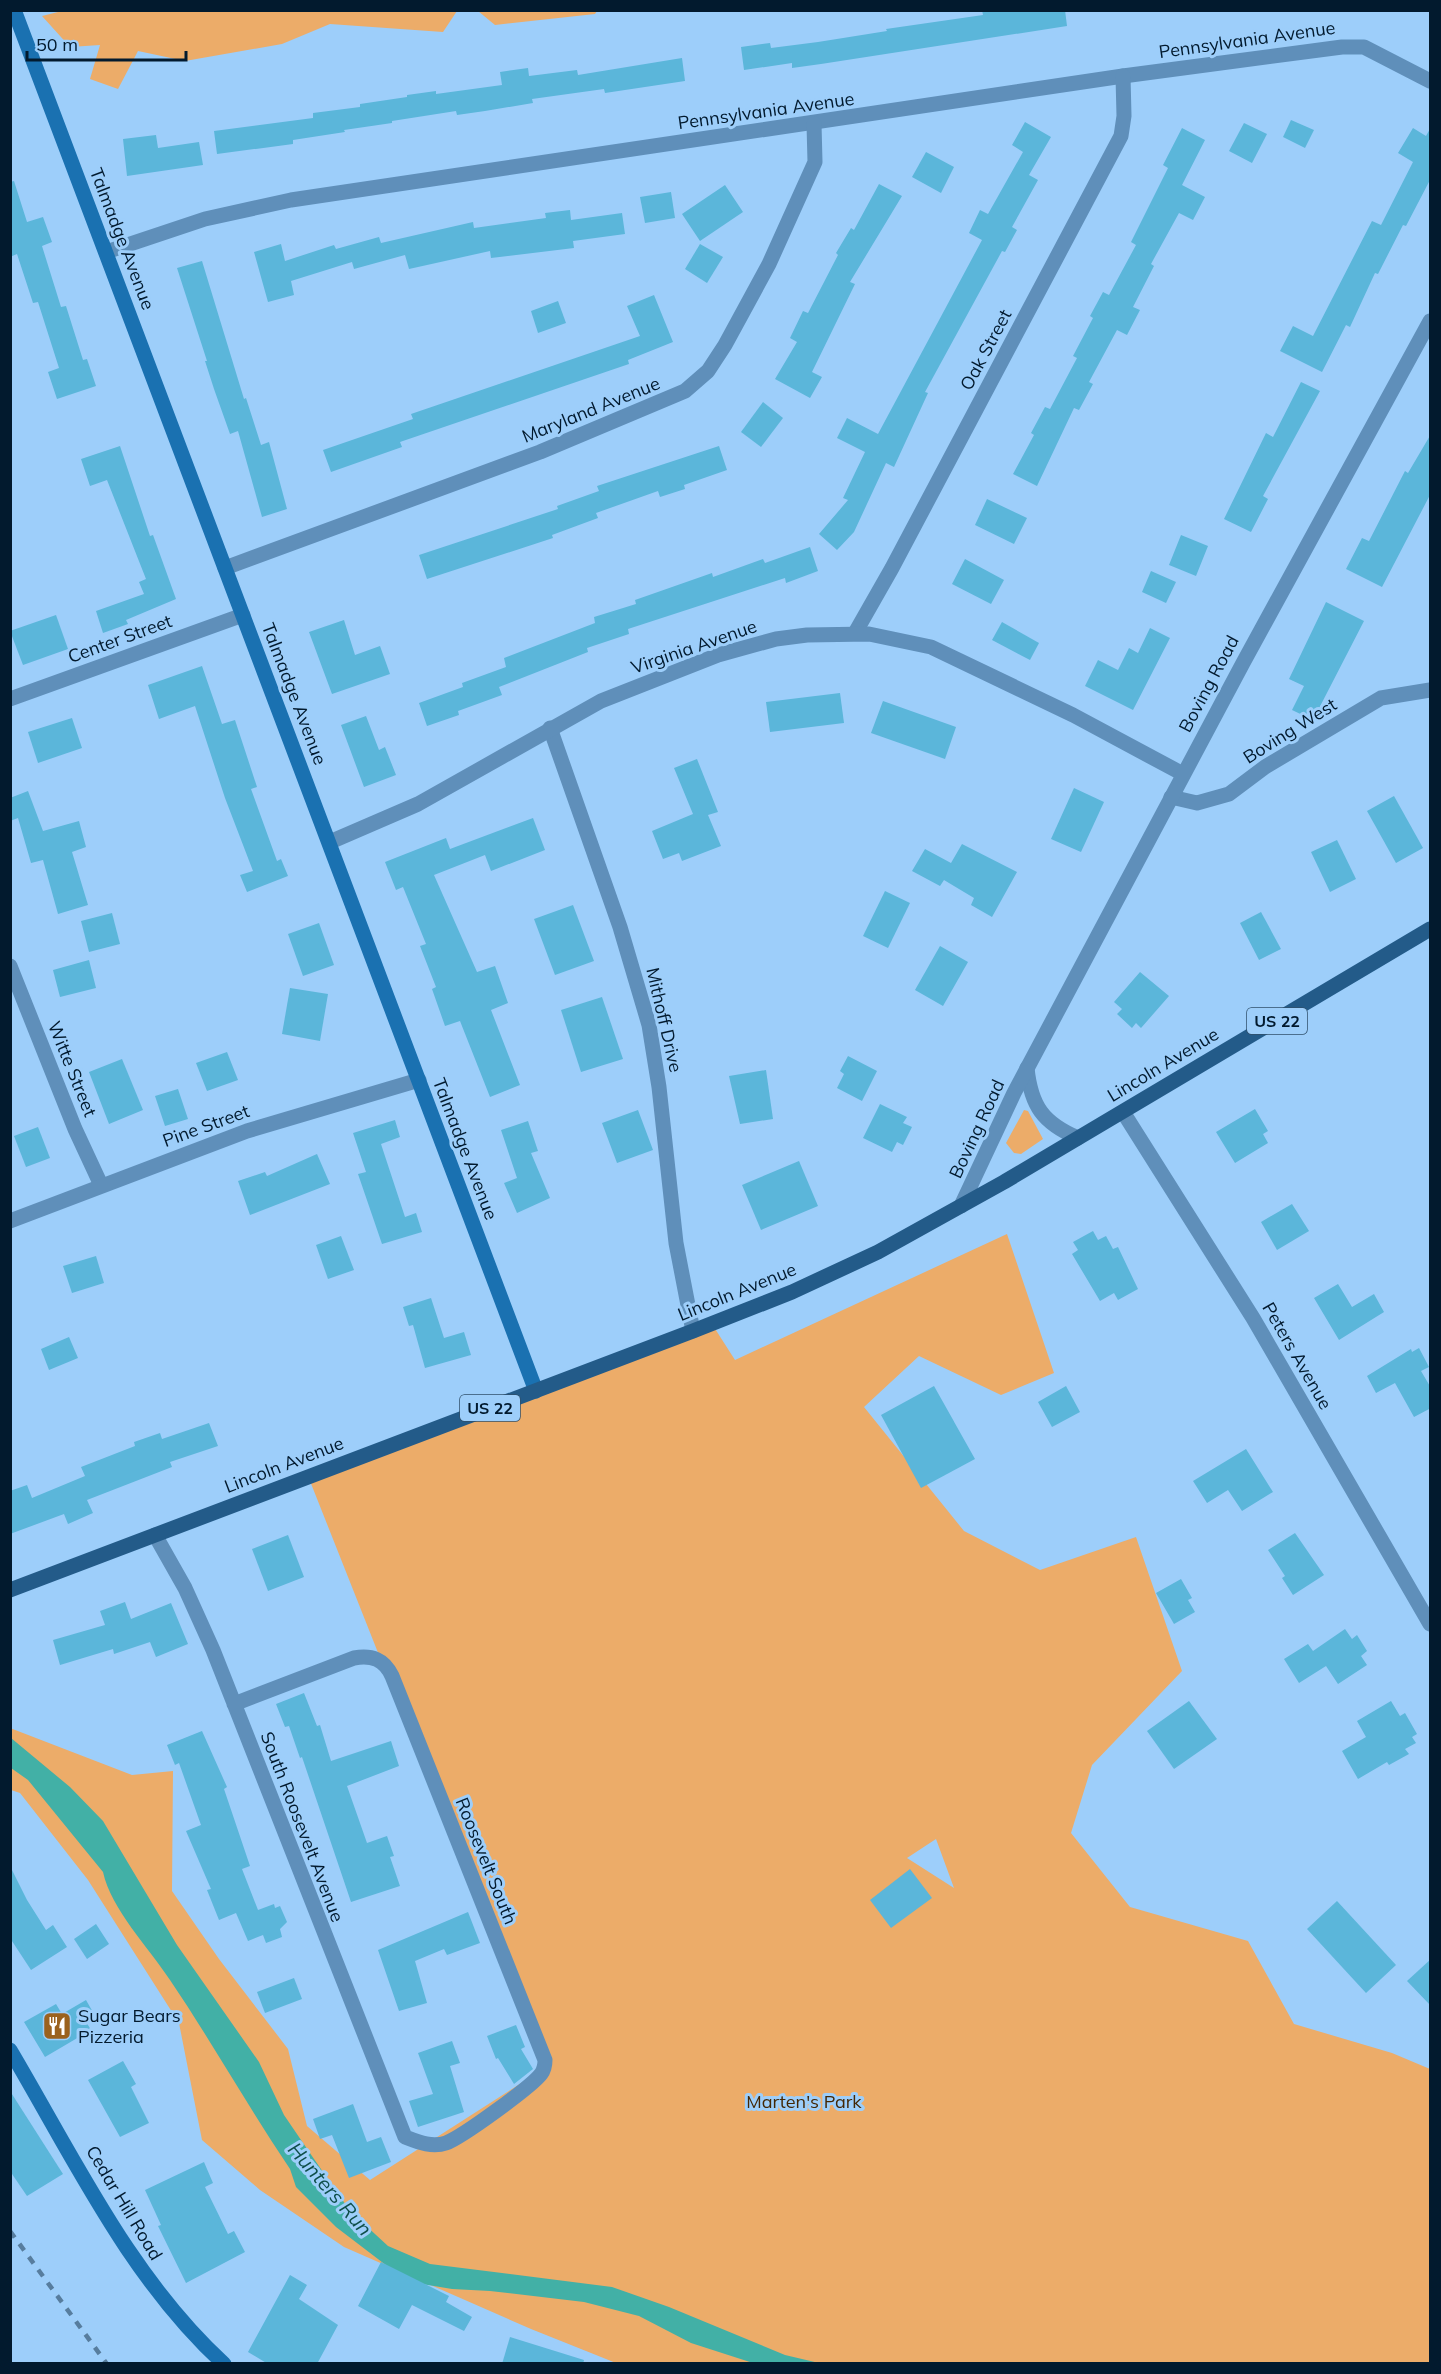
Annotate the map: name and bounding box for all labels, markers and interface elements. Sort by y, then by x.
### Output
street label: Pennsylvania Avenue [1157,16,1337,63]
scale bar [27,24,186,62]
text: 50 m [36,33,78,56]
street label: Pennsylvania Avenue [676,87,856,134]
street label: Talmadge Avenue [85,165,160,313]
street label: Oak Street [955,305,1016,394]
street label: Maryland Avenue [518,371,663,448]
street label: Center Street [65,609,175,668]
street label: Virginia Avenue [628,614,760,679]
street label: Talmadge Avenue [257,620,332,768]
street label: Boving Road [1173,631,1244,736]
street label: Boving West [1239,693,1341,768]
street label: Mithoff Drive [641,965,688,1075]
road number: US 22 [1247,1008,1307,1034]
street label: Witte Street [43,1018,102,1120]
street label: Lincoln Avenue [1103,1022,1223,1107]
street label: Talmadge Avenue [428,1075,503,1223]
street label: Boving Road [944,1076,1009,1182]
street label: Pine Street [159,1099,252,1152]
street label: Lincoln Avenue [674,1257,799,1326]
street label: Peters Avenue [1258,1298,1337,1413]
road number: US 22 [460,1395,520,1421]
street label: Lincoln Avenue [221,1431,347,1498]
street label: South Roosevelt Avenue [256,1728,349,1925]
street label: Roosevelt South [451,1794,522,1928]
place label: Sugar Bears Pizzeria [78,2004,181,2048]
restaurant icon: Sugar Bears Pizzeria [41,2010,73,2042]
park label: Marten's Park [746,2090,862,2113]
water label: Hunters Run [283,2137,378,2241]
street label: Cedar Hill Road [81,2141,168,2264]

